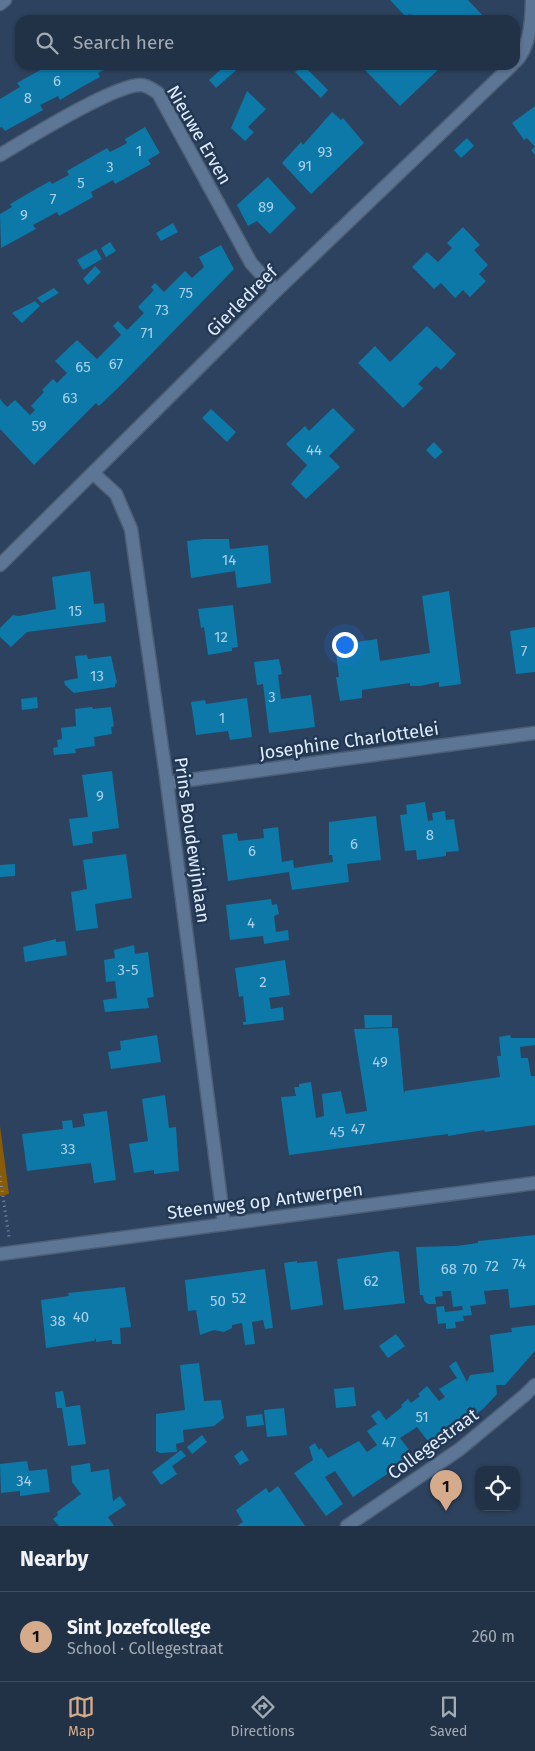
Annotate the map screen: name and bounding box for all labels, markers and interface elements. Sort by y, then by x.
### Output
search box [15,15,520,70]
icon: search [33,29,61,57]
text: Search here [73,31,174,54]
house number: 6 [53,72,61,90]
street label: Nieuwe Erven [162,82,236,188]
house number: 8 [24,89,32,107]
house number: 1 [136,142,142,160]
house number: 93 [317,143,333,161]
house number: 91 [298,157,312,175]
house number: 3 [106,158,114,176]
house number: 5 [77,174,85,192]
house number: 7 [50,190,57,208]
house number: 89 [258,198,274,216]
house number: 9 [20,206,28,224]
street label: Gierledreef [202,260,283,341]
house number: 75 [179,284,193,302]
house number: 73 [155,301,169,319]
house number: 71 [141,324,153,342]
house number: 67 [109,355,123,373]
house number: 65 [75,358,91,376]
house number: 63 [62,389,78,407]
house number: 59 [31,417,47,435]
house number: 44 [306,441,322,459]
house number: 14 [222,551,236,569]
house number: 15 [68,602,82,620]
house number: 12 [214,628,228,646]
your location [332,632,358,658]
house number: 7 [521,642,528,660]
house number: 13 [90,667,104,685]
house number: 3 [268,688,276,706]
house number: 1 [219,709,225,727]
street label: Josephine Charlottelei [258,718,440,764]
street label: Prins Boudewijnlaan [169,756,215,924]
house number: 9 [96,787,104,805]
house number: 8 [426,826,434,844]
house number: 6 [350,835,358,853]
house number: 6 [248,842,256,860]
house number: 4 [247,914,255,932]
house number: 3-5 [118,961,138,979]
house number: 2 [259,973,267,991]
house number: 49 [372,1053,388,1071]
house number: 47 [351,1120,365,1138]
house number: 45 [329,1123,345,1141]
house number: 33 [61,1140,75,1158]
street label: Steenweg op Antwerpen [166,1178,364,1224]
house number: 74 [512,1255,526,1273]
house number: 72 [485,1257,499,1275]
house number: 68 [441,1260,457,1278]
house number: 70 [463,1260,477,1278]
house number: 62 [363,1272,379,1290]
house number: 52 [232,1289,246,1307]
house number: 50 [210,1292,226,1310]
house number: 40 [73,1308,89,1326]
house number: 38 [50,1312,66,1330]
street label: Collegestraat [383,1403,483,1484]
house number: 51 [415,1408,429,1426]
house number: 47 [382,1433,396,1451]
map controls [475,1466,520,1511]
button: locate [475,1466,520,1511]
pin: 1 [430,1470,462,1511]
house number: 34 [16,1472,32,1490]
text: Nearby [20,1546,88,1572]
text: Sint Jozefcollege [67,1616,211,1639]
text: 1 [32,1627,40,1646]
text: 260 m [472,1627,515,1646]
text: School · Collegestraat [67,1639,223,1658]
tab: Map [67,1693,95,1740]
tab: Directions [230,1693,295,1740]
tab: Saved [430,1693,468,1740]

